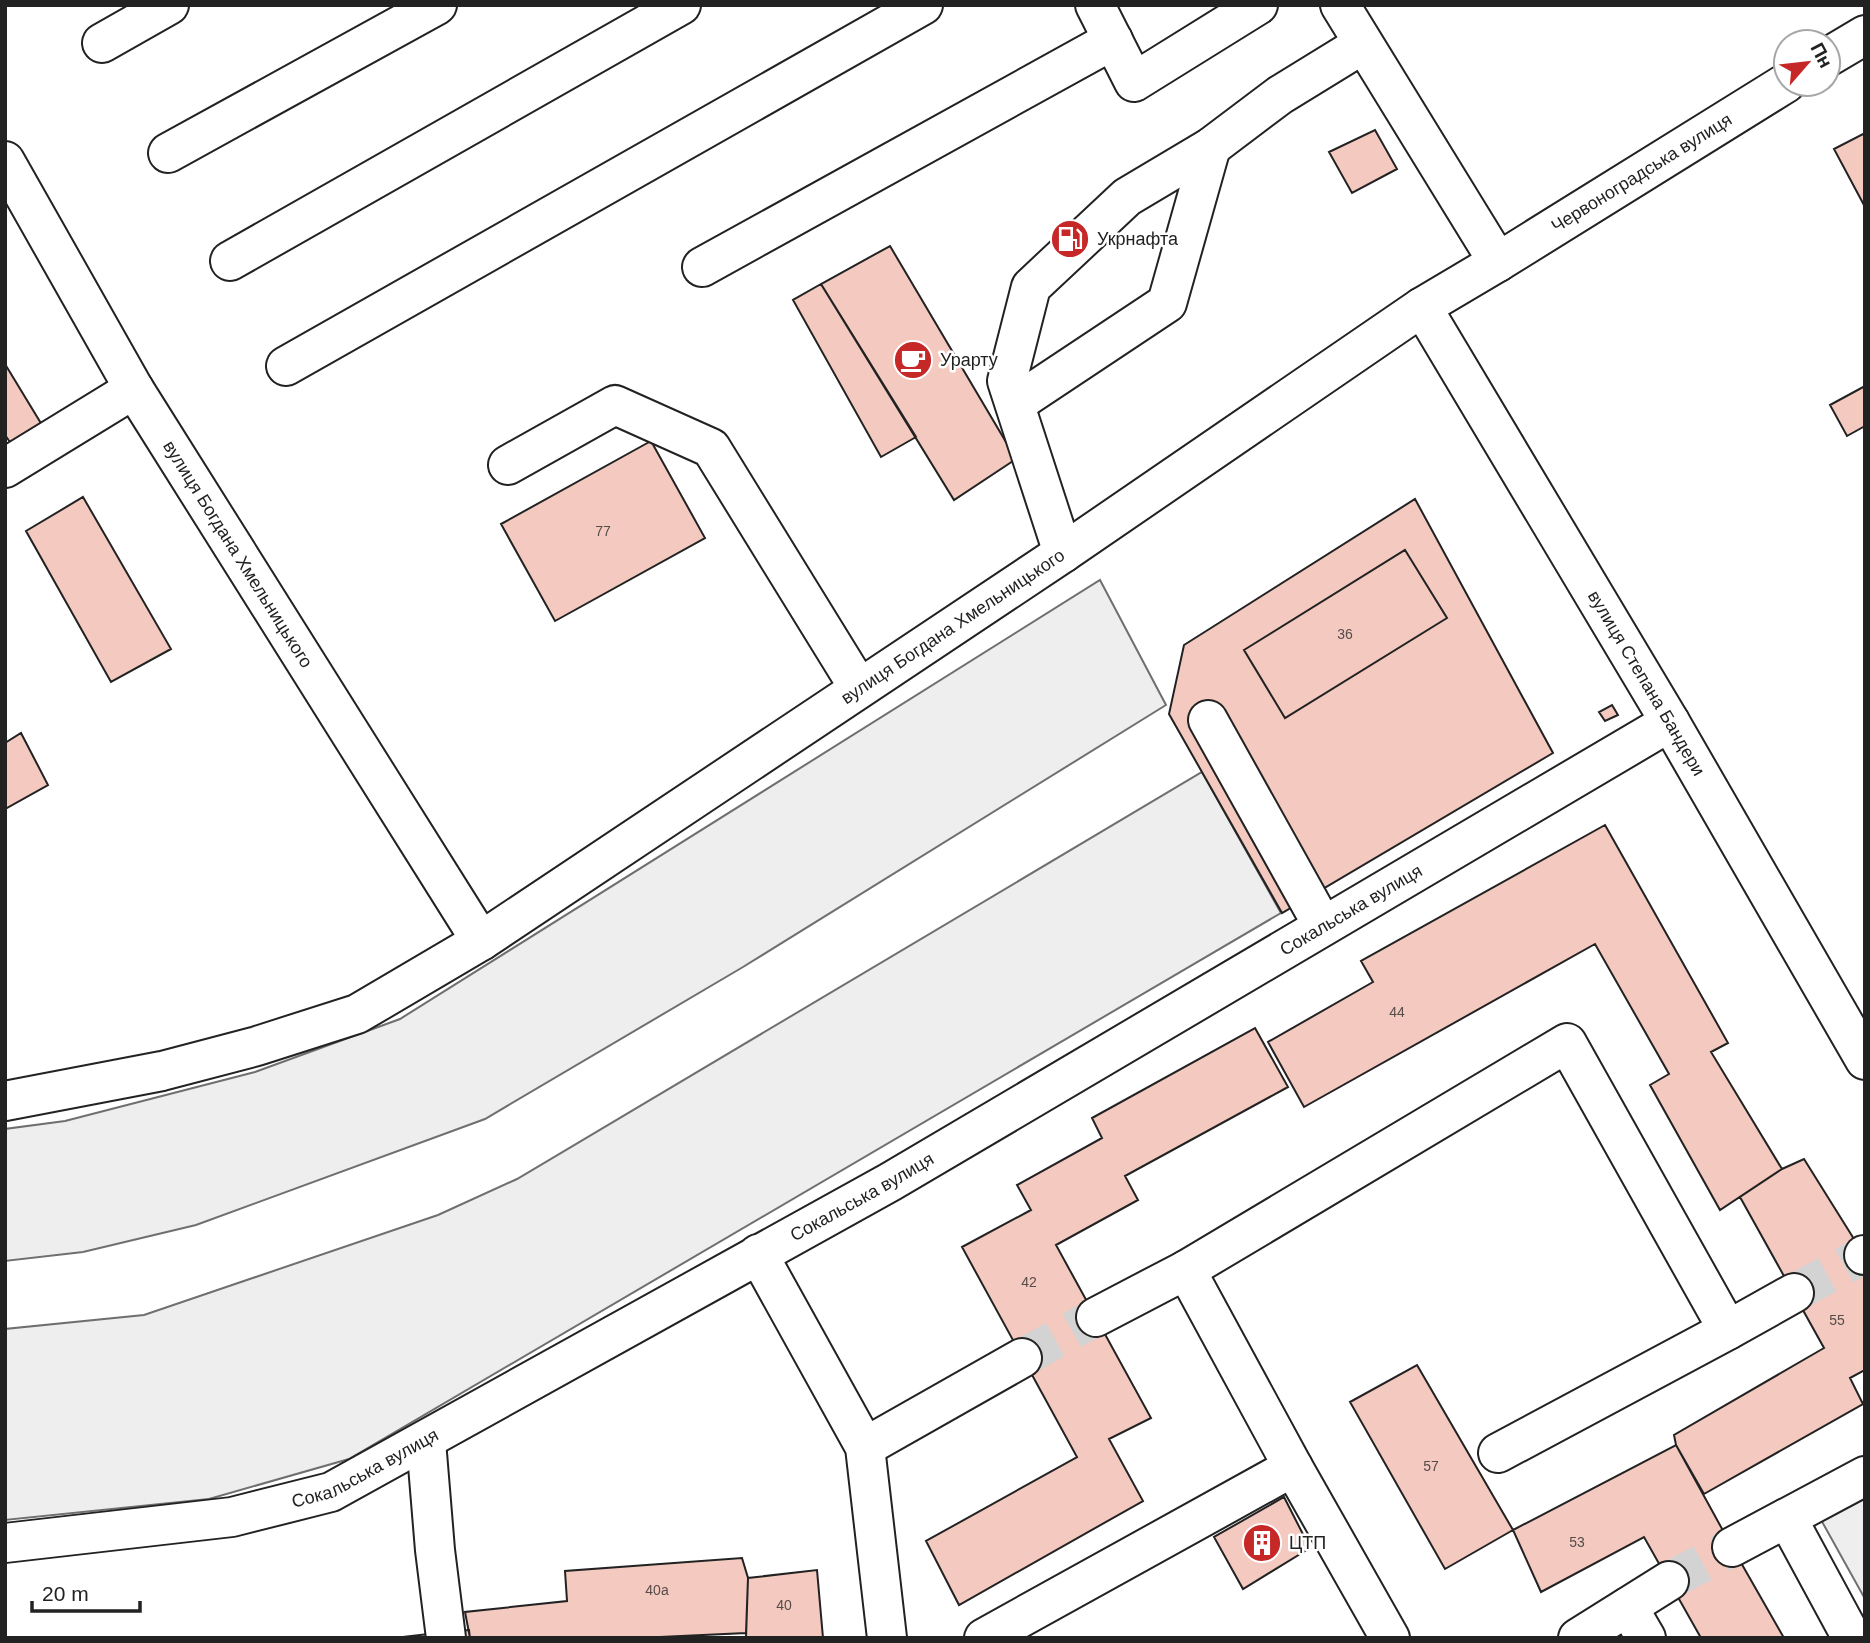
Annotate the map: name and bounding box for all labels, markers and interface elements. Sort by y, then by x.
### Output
north arrow [1772,28,1842,98]
text: Пн [1806,39,1837,71]
street label: Червоноградська вулиця [1548,109,1735,236]
fuel station icon: Укрнафта [1049,218,1091,260]
place label: Укрнафта [1097,229,1179,249]
cafe icon: Урарту [892,339,934,381]
place label: Урарту [940,350,998,370]
street label: вулиця Богдана Хмельницького [159,437,317,671]
house number: 77 [595,523,611,539]
street label: вулиця Богдана Хмельницького [837,545,1068,708]
street label: вулиця Степана Бандери [1584,587,1709,779]
house number: 36 [1337,626,1353,642]
street label: Сокальська вулиця [1276,861,1426,960]
house number: 44 [1389,1004,1405,1020]
street label: Сокальська вулиця [787,1149,937,1245]
house number: 42 [1021,1274,1037,1290]
house number: 55 [1829,1312,1845,1328]
street label: Сокальська вулиця [290,1425,442,1512]
house number: 57 [1423,1458,1439,1474]
building icon: ЦТП [1241,1522,1283,1564]
place label: ЦТП [1289,1533,1326,1553]
house number: 53 [1569,1534,1585,1550]
scale bar [32,1570,140,1614]
text: 20 m [42,1582,89,1605]
house number: 40а [645,1582,669,1598]
house number: 40 [776,1597,792,1613]

